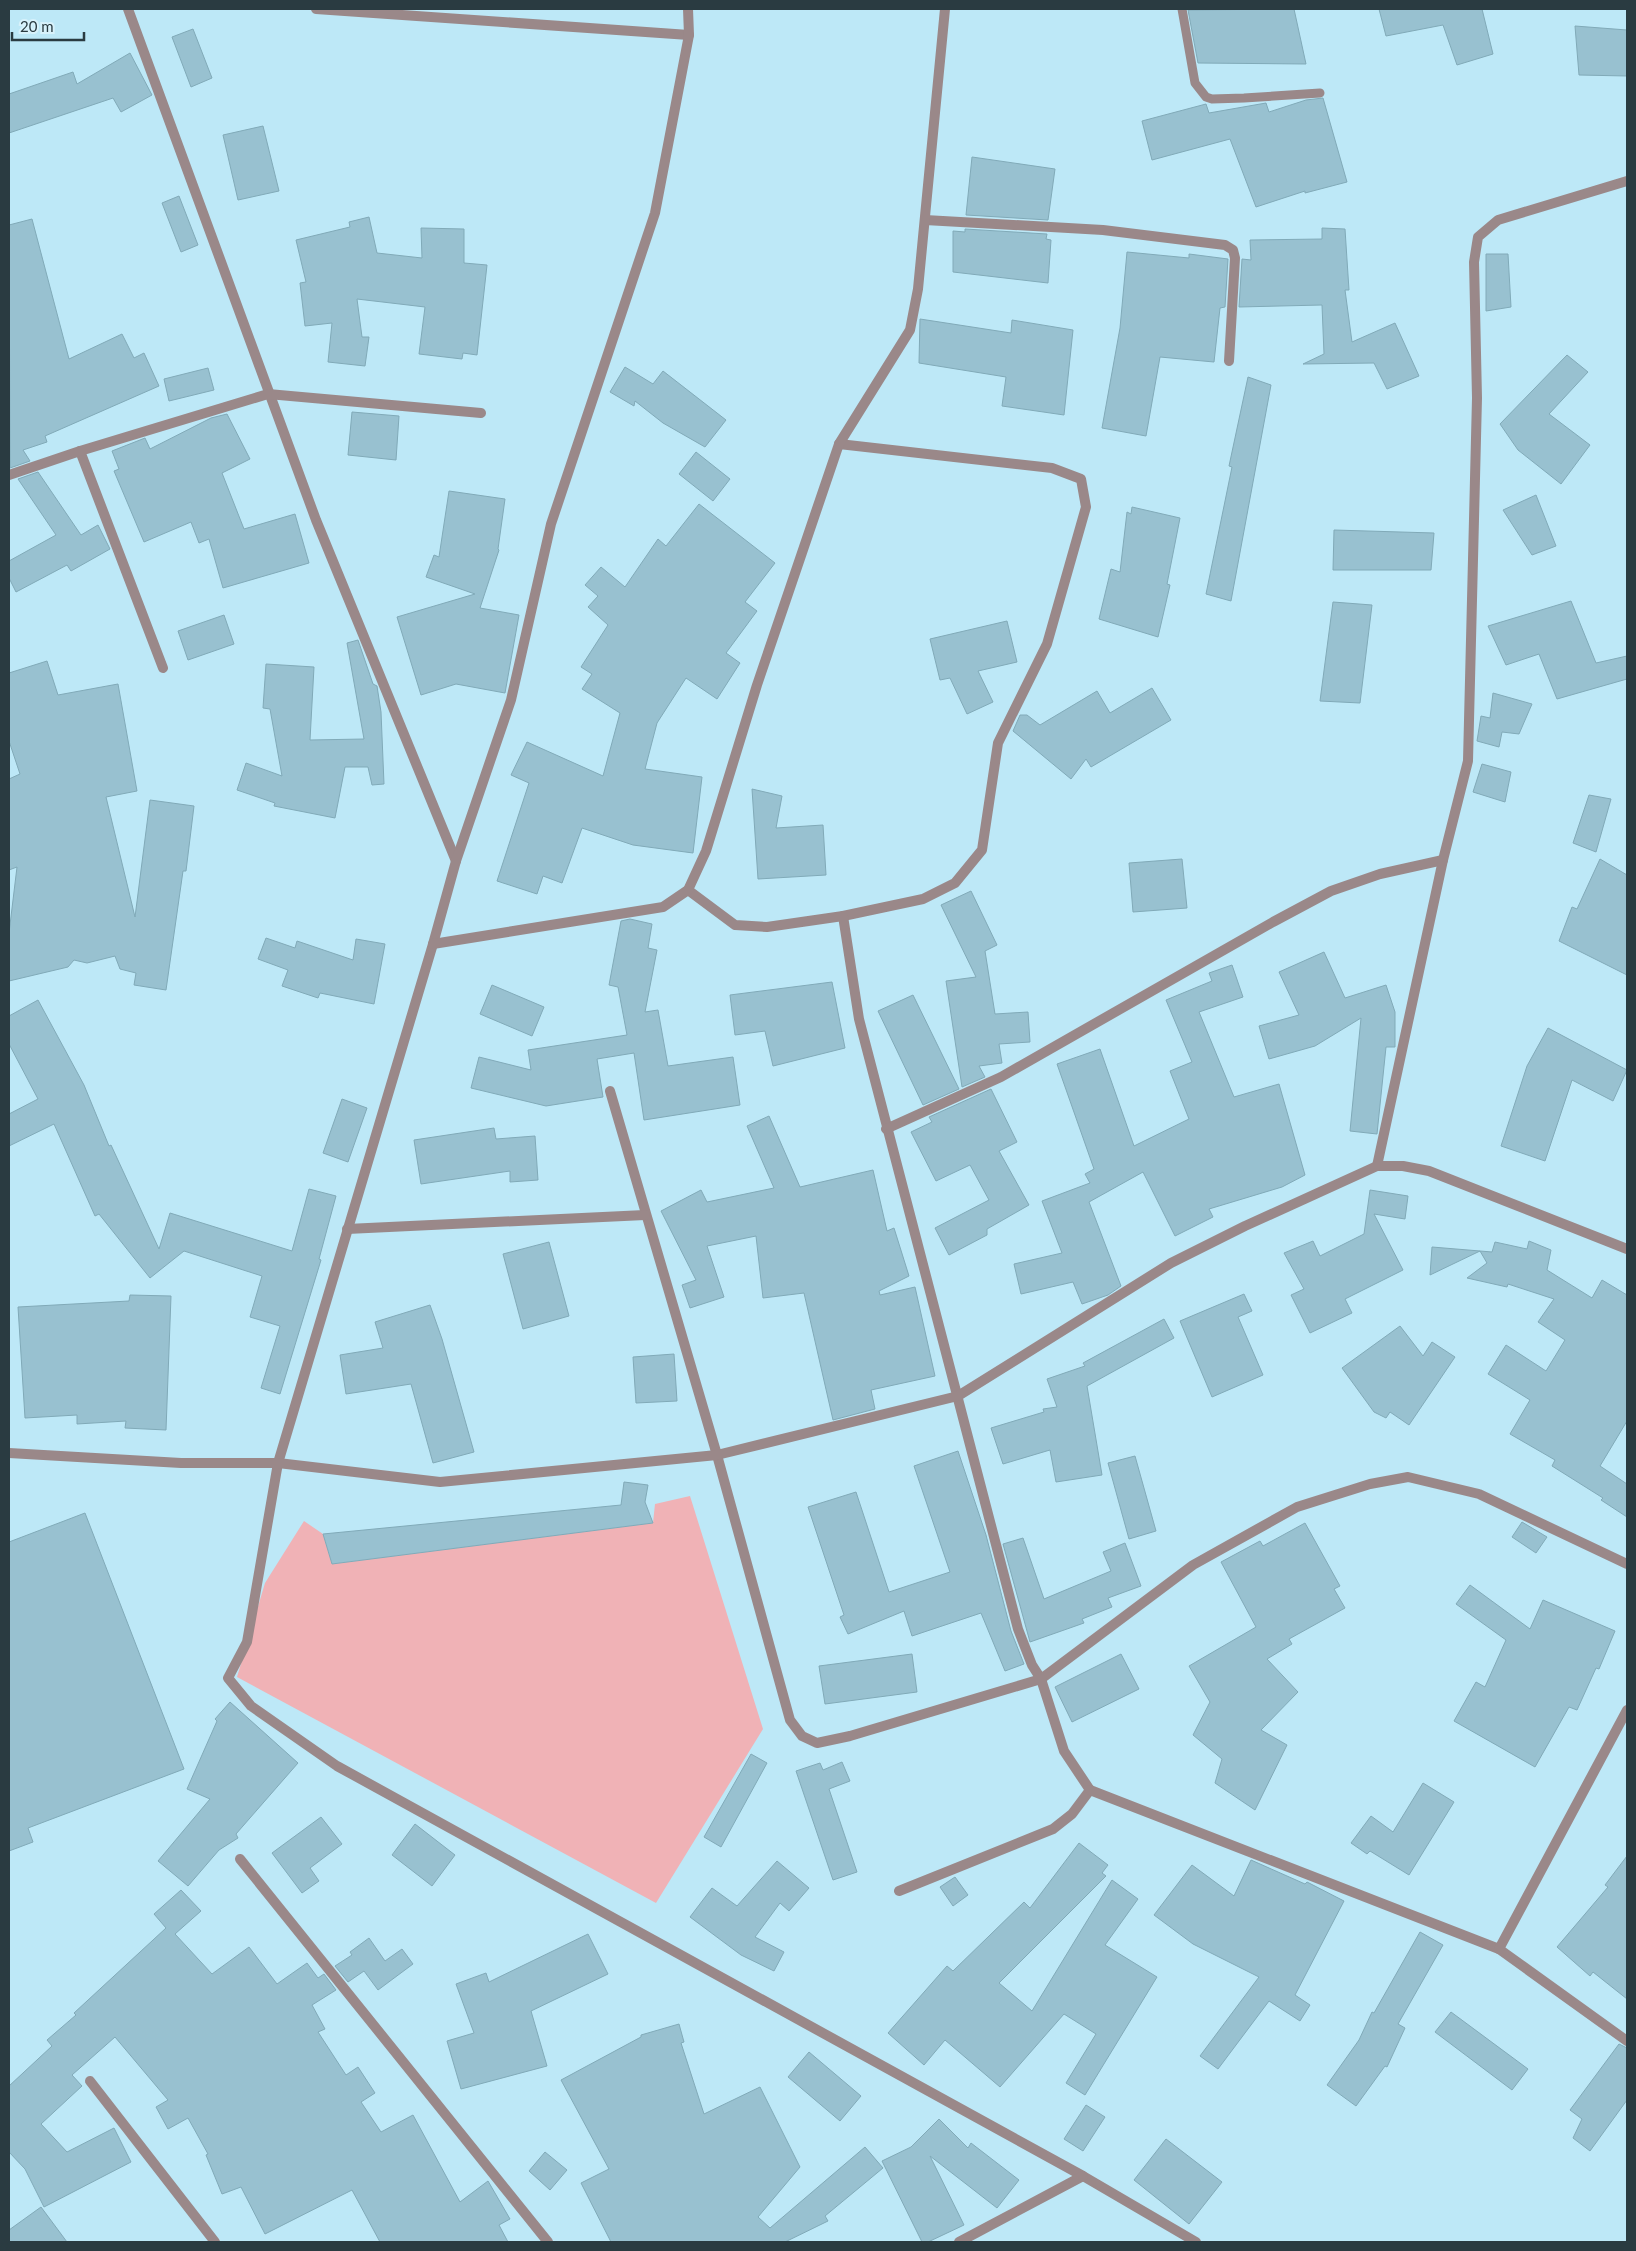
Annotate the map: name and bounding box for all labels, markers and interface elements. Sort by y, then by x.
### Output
scale bar [12,10,85,42]
text: 20 m [20,17,54,35]

